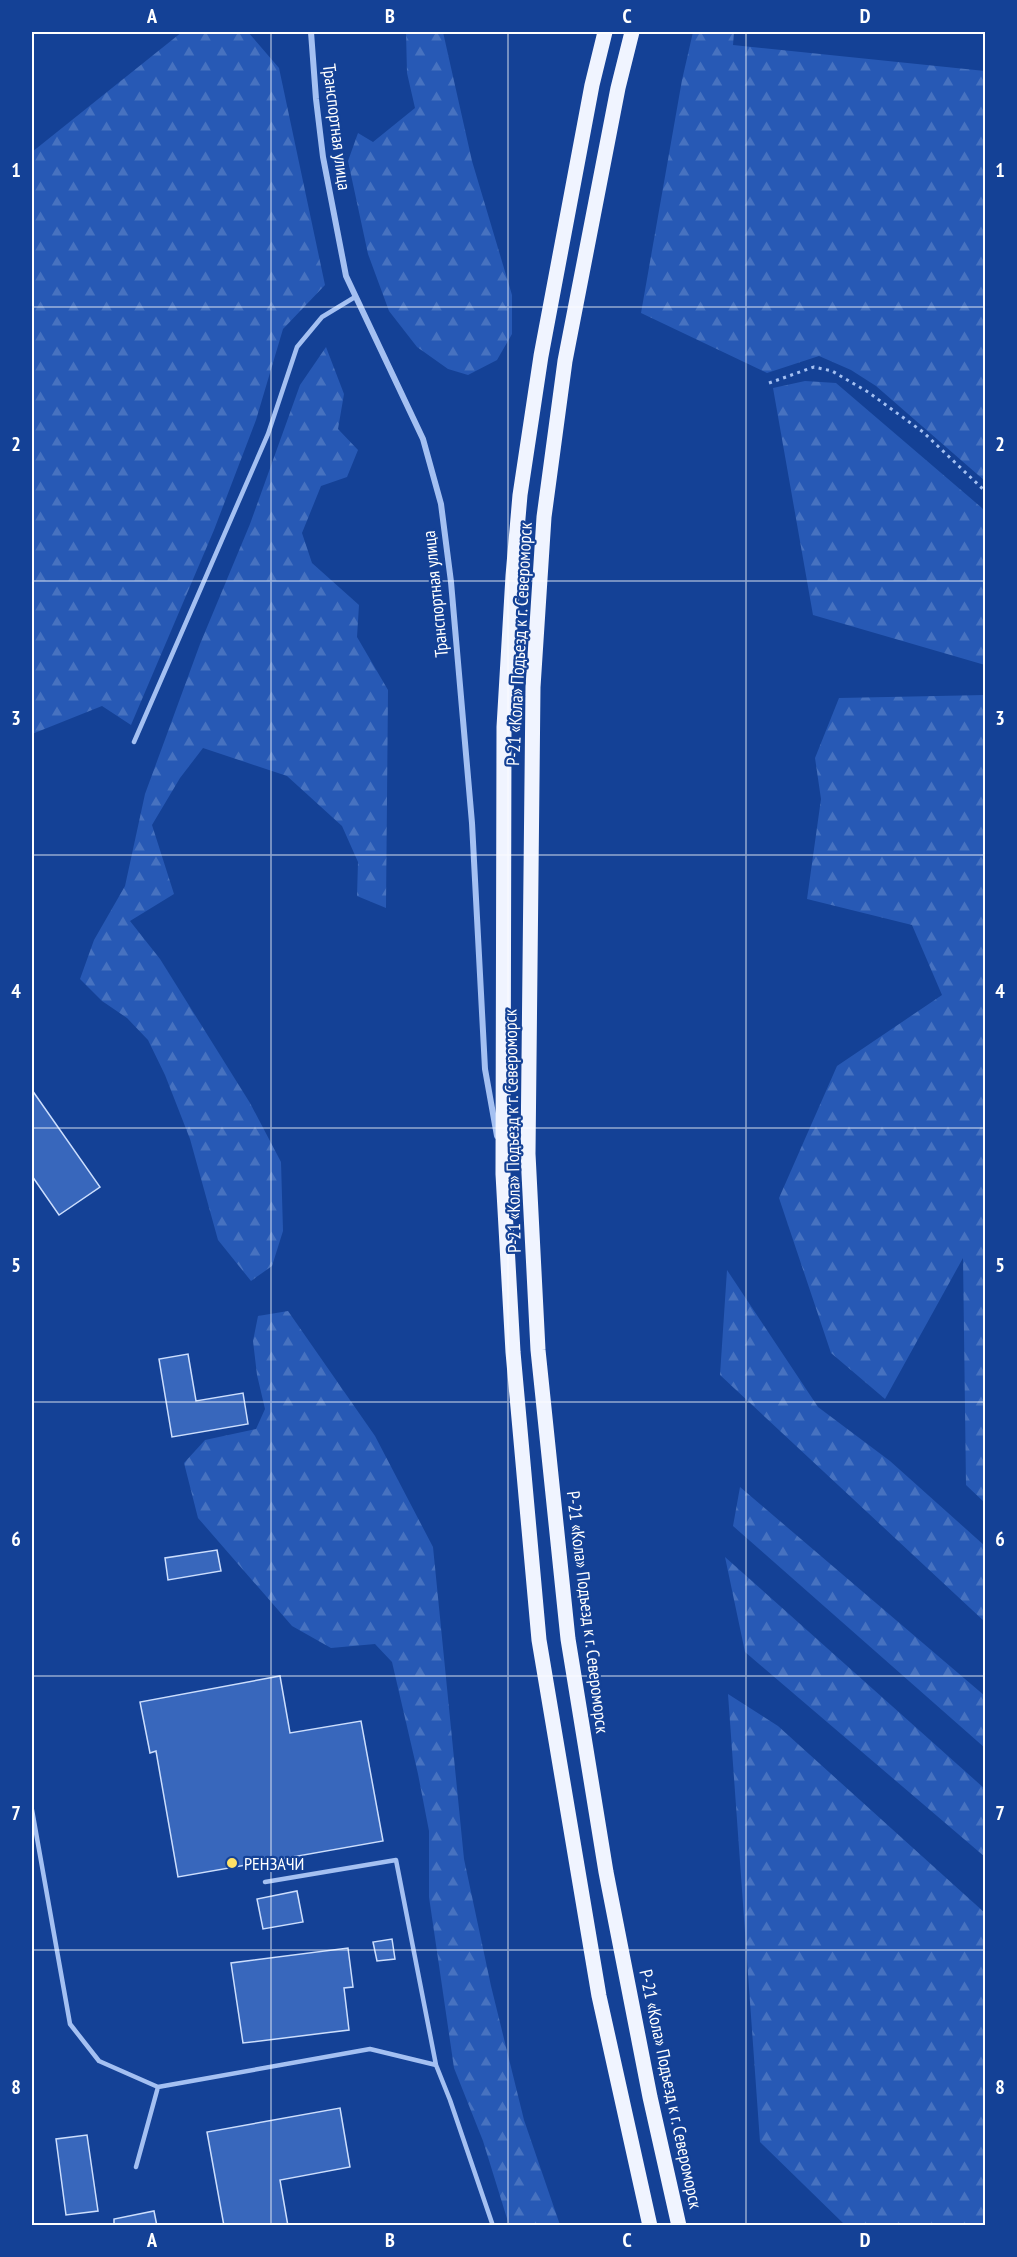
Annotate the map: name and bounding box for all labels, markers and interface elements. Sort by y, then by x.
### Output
text: A [146,3,158,29]
text: B [385,3,395,29]
text: C [622,3,632,29]
text: D [860,3,871,29]
street label: Транспортная улица [318,62,356,192]
text: 1 [11,157,21,183]
text: 1 [995,157,1005,183]
text: 2 [11,431,21,457]
text: 2 [995,431,1005,457]
street label: Р-21 «Кола» Подъезд к г. Североморск [501,522,537,766]
street label: Транспортная улица [417,530,453,658]
text: 3 [11,705,21,731]
text: 3 [995,705,1005,731]
text: 4 [11,978,21,1004]
text: 4 [995,978,1005,1004]
street label: Р-21 «Кола» Подъезд к г. Североморск [498,1009,526,1253]
text: 5 [11,1252,21,1278]
text: 5 [995,1252,1005,1278]
street label: Р-21 «Кола» Подъезд к г. Североморск [562,1490,614,1734]
text: 6 [11,1526,21,1552]
text: 6 [995,1526,1005,1552]
text: 7 [11,1800,21,1826]
text: 7 [995,1800,1005,1826]
place label: РЕНЗАЧИ [244,1852,304,1875]
marker: РЕНЗАЧИ [225,1856,239,1870]
street label: Р-21 «Кола» Подъезд к г. Североморск [634,1967,708,2211]
text: 8 [11,2074,21,2100]
text: 8 [995,2074,1005,2100]
text: A [146,2227,158,2253]
text: B [385,2227,395,2253]
text: C [622,2227,632,2253]
text: D [860,2227,871,2253]

